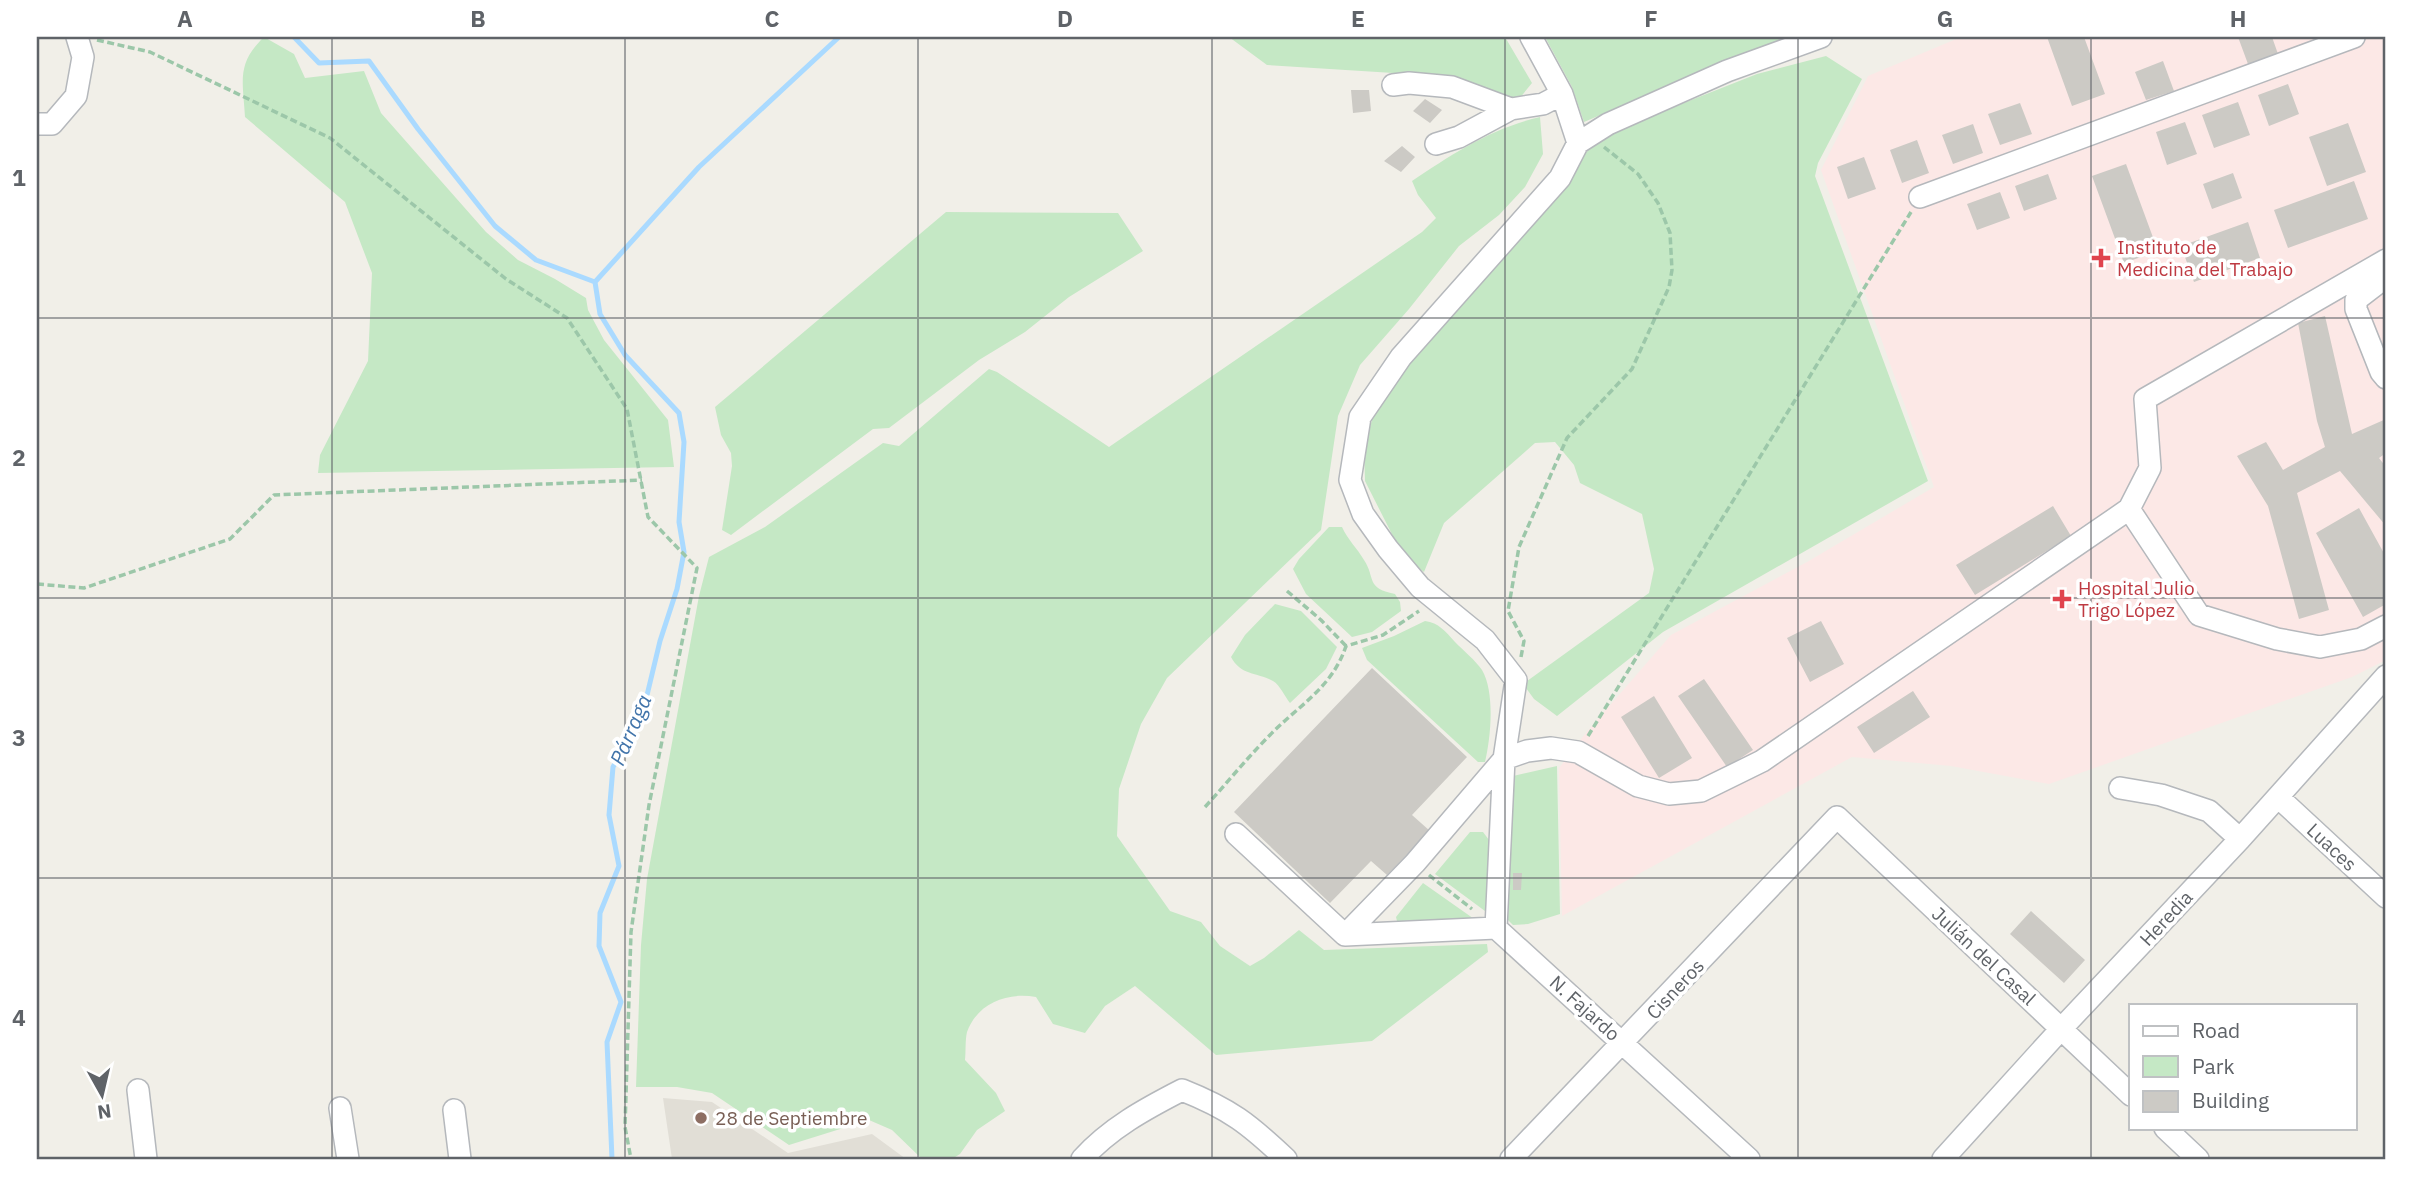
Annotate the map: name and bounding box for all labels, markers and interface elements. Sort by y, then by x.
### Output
text: A [177,3,193,33]
text: B [470,3,486,33]
text: C [765,3,780,33]
text: D [1057,3,1073,33]
text: E [1351,3,1365,33]
text: F [1644,3,1658,33]
text: G [1937,3,1953,33]
text: H [2230,3,2246,33]
text: 1 [12,162,26,192]
place label: Instituto de Medicina del Trabajo [2117,235,2293,281]
marker: Instituto de Medicina del Trabajo [2091,248,2111,268]
text: 2 [12,442,26,472]
place label: Hospital Julio Trigo López [2078,576,2195,622]
marker: Hospital Julio Trigo López [2052,589,2072,609]
water label: Párraga [603,690,658,769]
text: 3 [12,722,26,752]
street label: Luaces [2302,818,2362,876]
street label: Heredia [2134,885,2198,951]
street label: Julián del Casal [1927,902,2041,1010]
street label: Cisneros [1641,954,1709,1024]
street label: N. Fajardo [1545,970,1625,1046]
text: 4 [12,1002,26,1032]
legend [2129,1004,2356,1130]
text: Road [2192,1016,2240,1044]
text: Park [2192,1052,2235,1080]
north arrow [66,1060,136,1130]
text: Building [2192,1086,2269,1114]
text: N [96,1099,113,1125]
place label: 28 de Septiembre [715,1106,867,1130]
marker: 28 de Septiembre [693,1110,709,1126]

